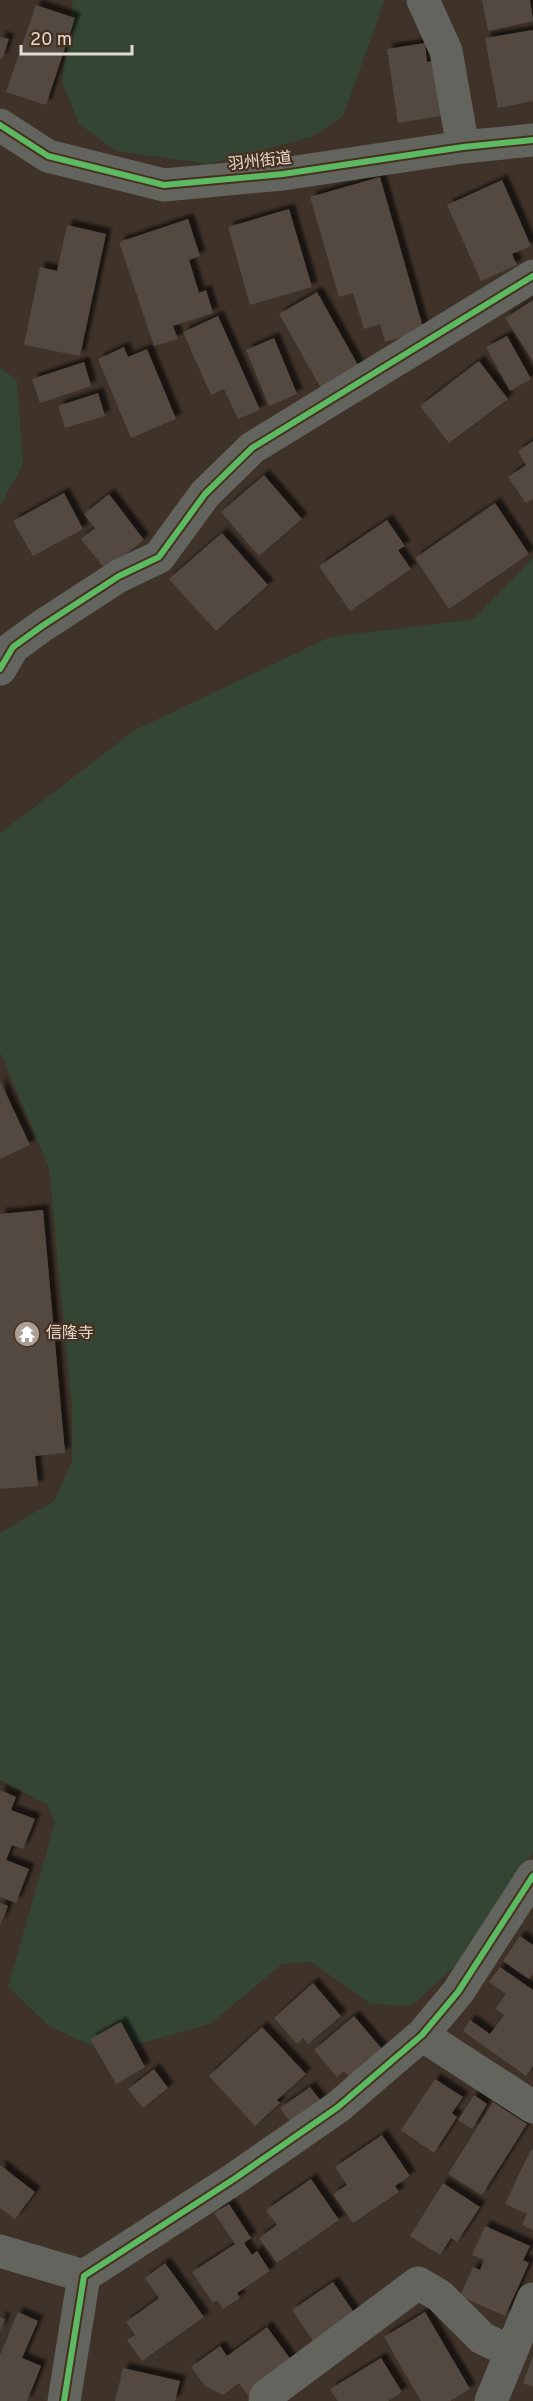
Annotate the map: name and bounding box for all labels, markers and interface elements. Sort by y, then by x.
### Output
scale bar [21,18,132,56]
text: 20 m [30,29,72,52]
street label: 羽州街道 [227,149,293,175]
temple icon: 信隆寺 [12,1319,42,1349]
place label: 信隆寺 [46,1324,94,1344]

